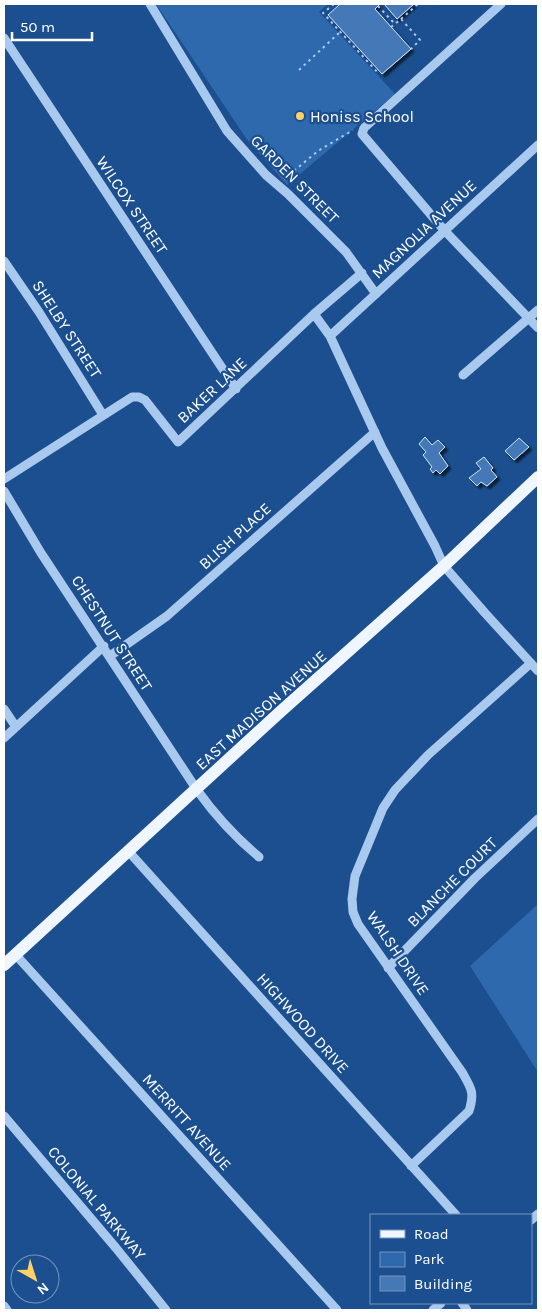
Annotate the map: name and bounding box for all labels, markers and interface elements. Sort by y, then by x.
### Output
scale bar [12,10,92,42]
text: 50 m [20,18,55,36]
place label: Honiss School [310,107,414,126]
marker: Honiss School [294,110,306,122]
street label: GARDEN STREET [247,131,343,227]
street label: WILCOX STREET [92,153,172,257]
street label: MAGNOLIA AVENUE [368,176,480,282]
street label: SHELBY STREET [28,277,106,381]
street label: BAKER LANE [173,353,251,427]
street label: BLISH PLACE [195,499,275,573]
street label: CHESTNUT STREET [68,572,156,694]
street label: EAST MADISON AVENUE [192,646,330,774]
street label: BLANCHE COURT [403,833,501,931]
street label: WALSH DRIVE [363,907,433,999]
street label: HIGHWOOD DRIVE [253,969,353,1077]
street label: MERRITT AVENUE [139,1070,235,1174]
street label: COLONIAL PARKWAY [44,1142,150,1264]
legend [370,1214,532,1304]
text: Road [414,1225,449,1243]
text: Park [414,1250,444,1268]
north arrow [10,1254,60,1304]
text: Building [414,1275,472,1293]
text: N [34,1279,52,1298]

